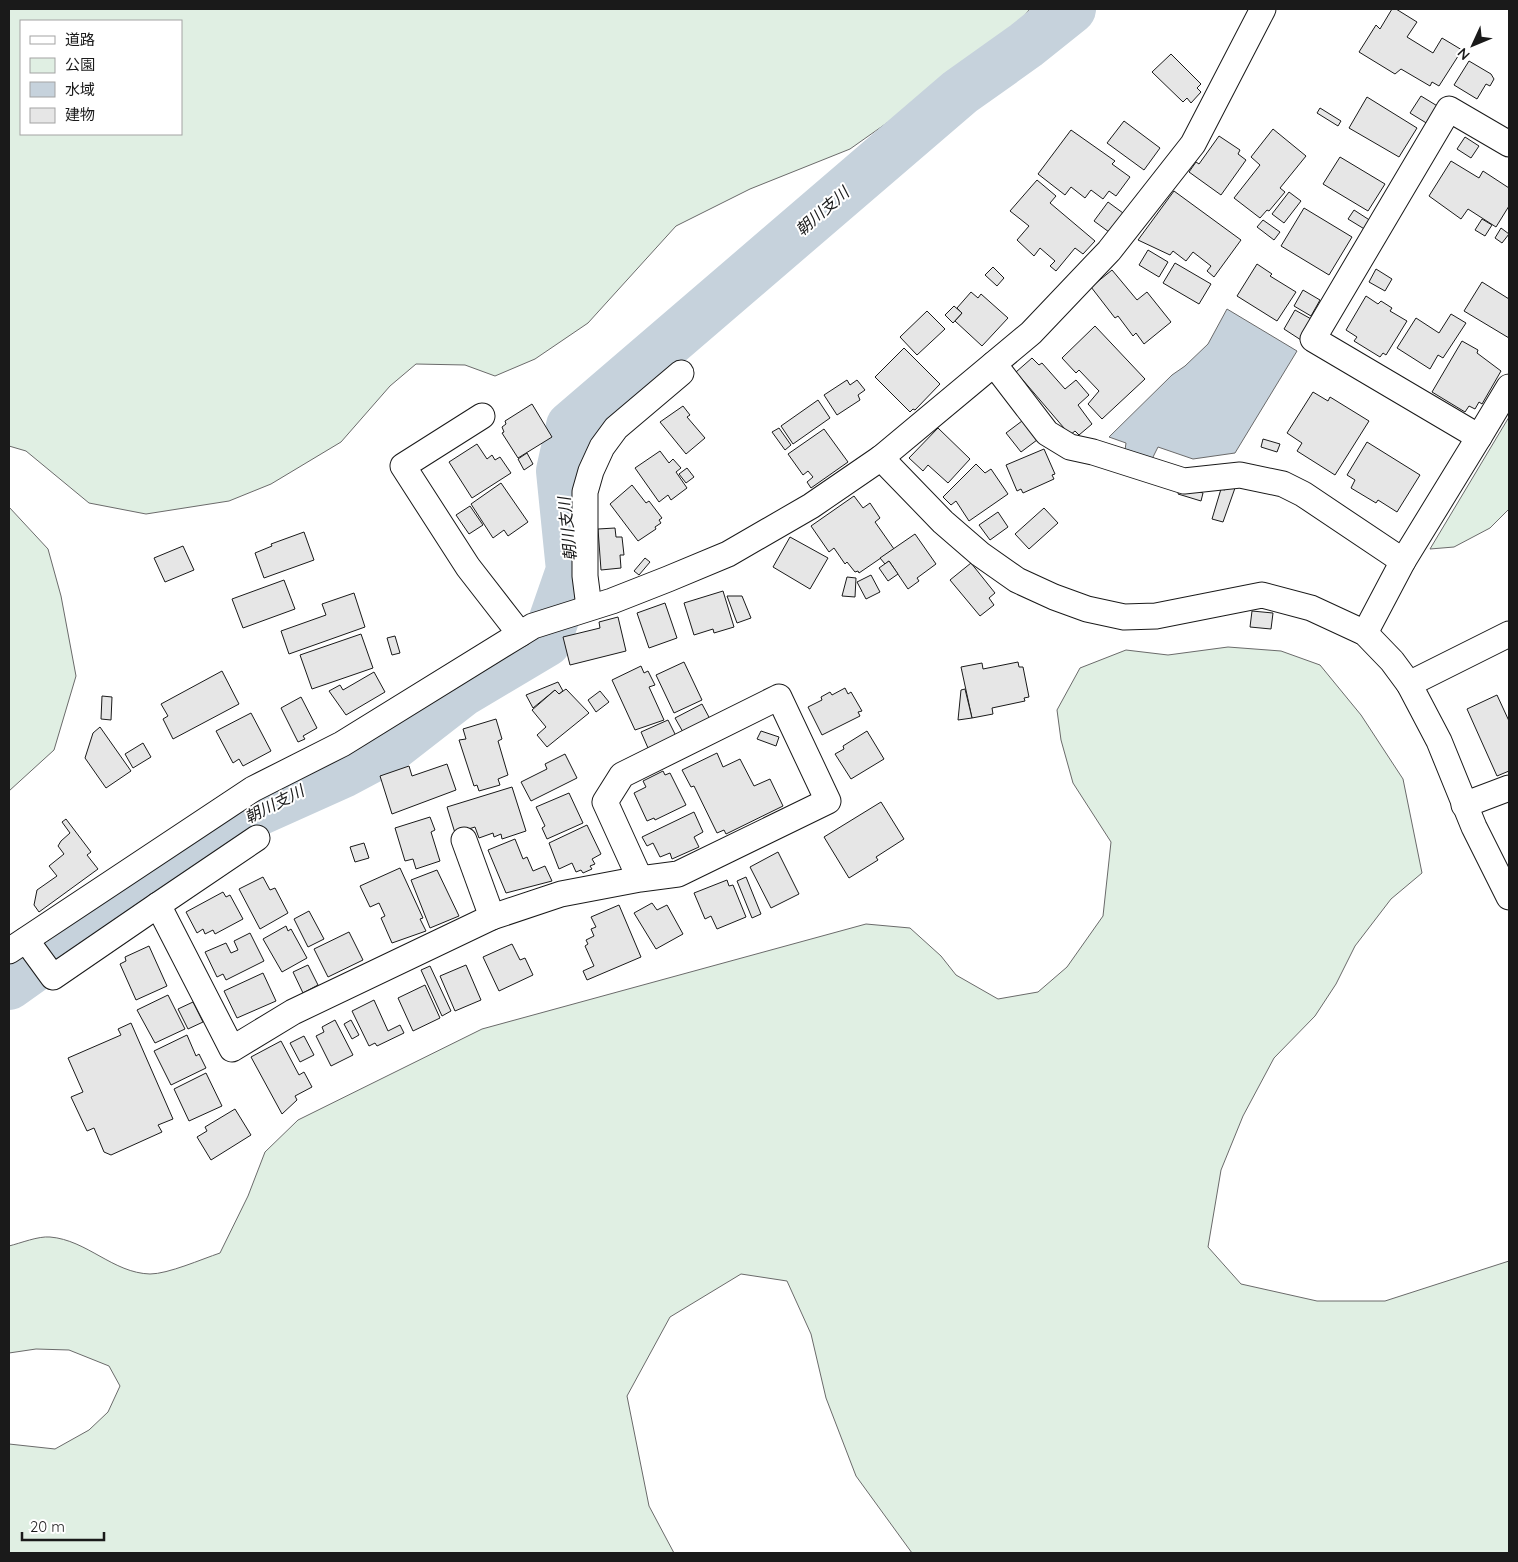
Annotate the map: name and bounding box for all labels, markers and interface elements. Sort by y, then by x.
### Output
legend [20,20,182,135]
north arrow [1448,20,1498,70]
text: 道路 [65,30,95,49]
text: N [1454,44,1474,64]
text: 公園 [65,55,95,74]
text: 水域 [65,80,95,99]
text: 建物 [65,105,95,124]
water label: 朝川支川 [791,181,854,240]
water label: 朝川支川 [554,494,580,562]
water label: 朝川支川 [241,780,309,827]
scale bar [22,1510,105,1542]
text: 20 m [30,1517,65,1536]

